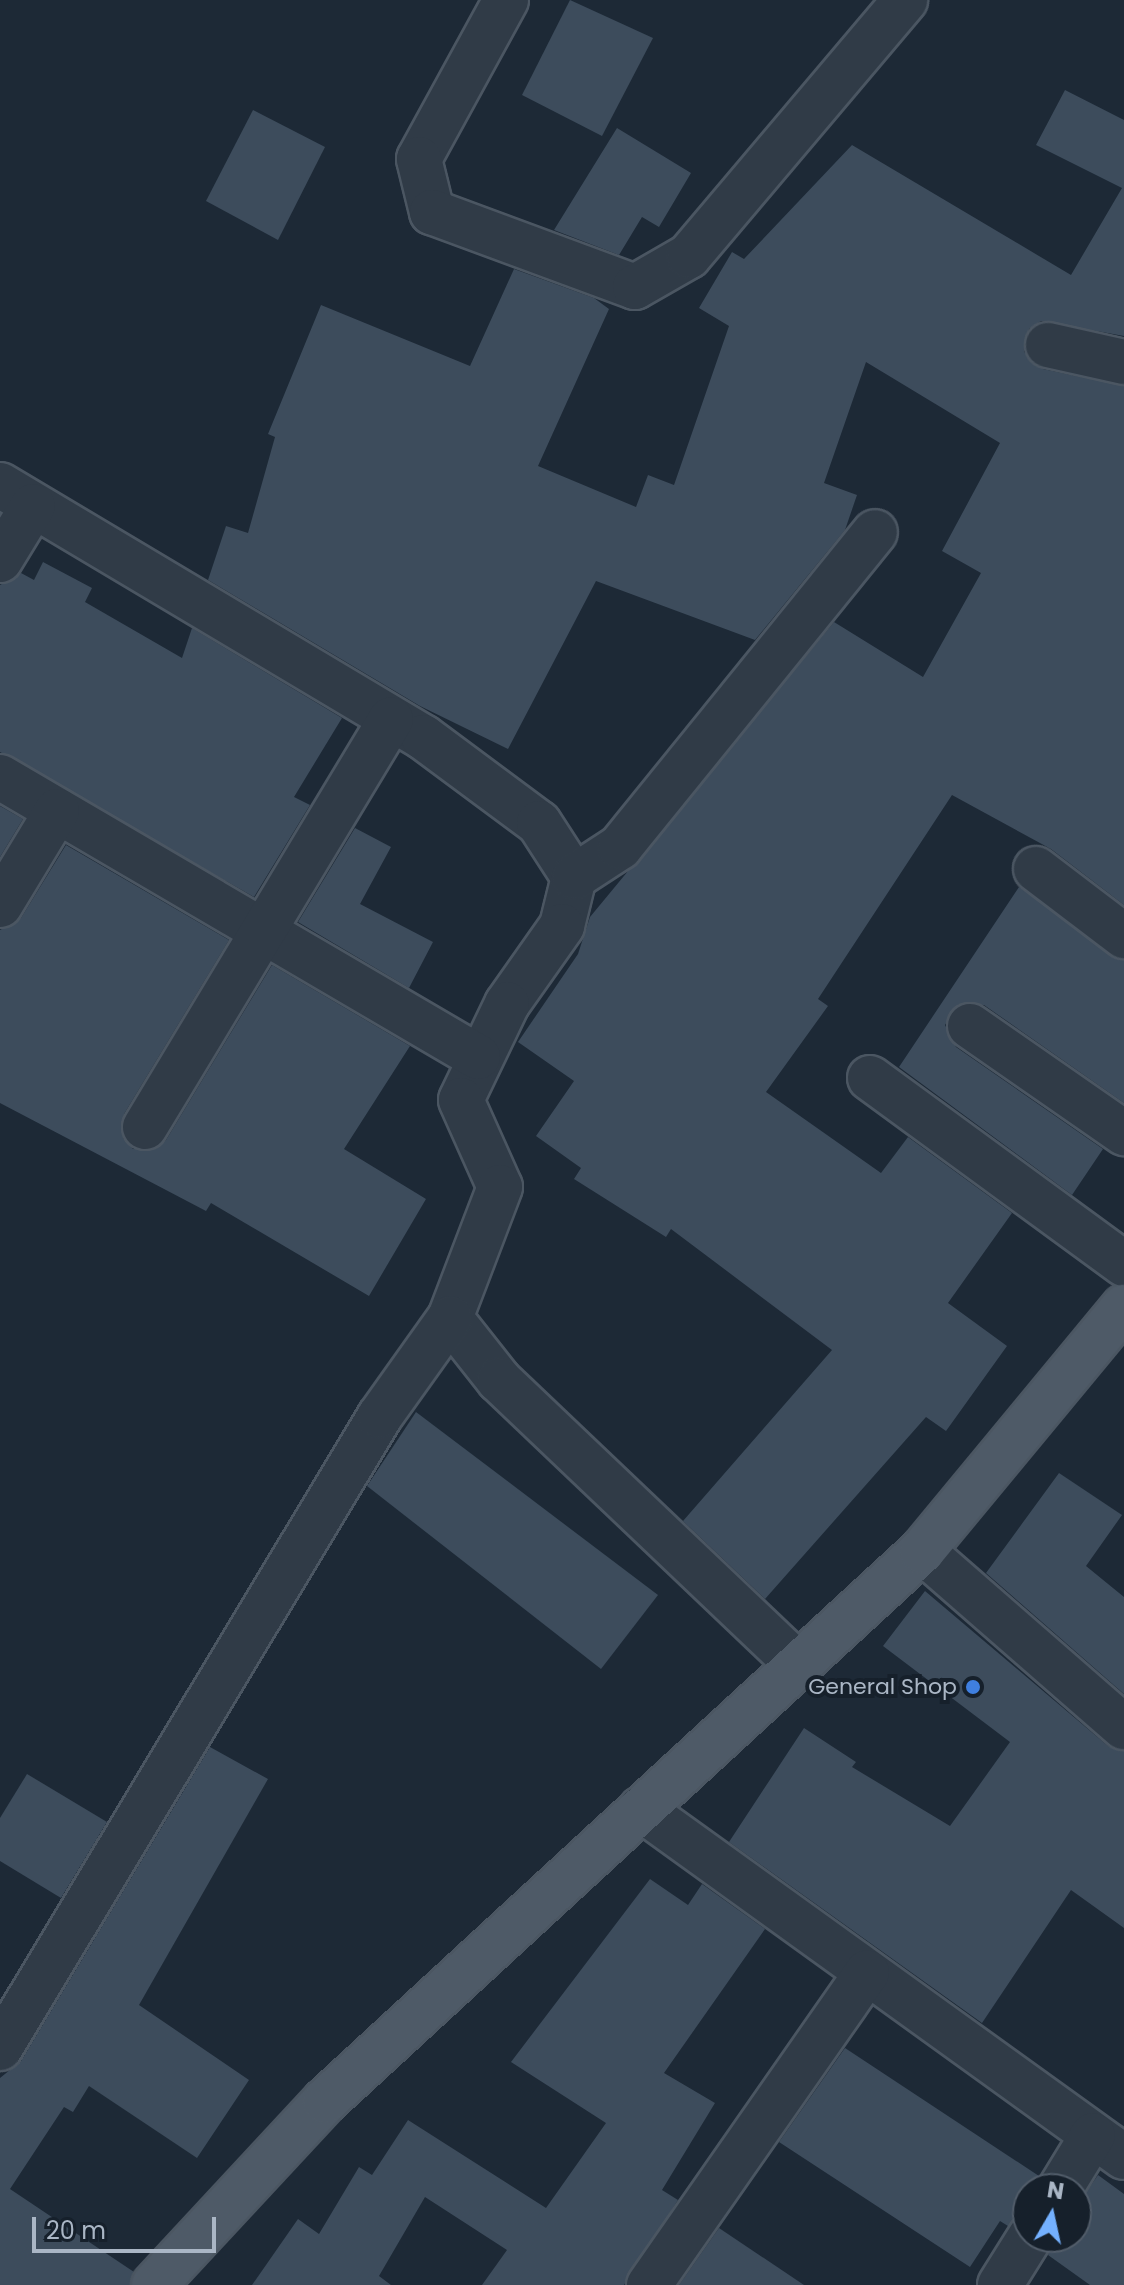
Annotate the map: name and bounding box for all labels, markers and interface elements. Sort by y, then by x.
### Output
place label: General Shop [808,1674,957,1700]
marker: General Shop [964,1678,982,1696]
north arrow [1012,2173,1092,2253]
text: N [1045,2174,1066,2207]
scale bar [36,2201,220,2251]
text: 20 m [46,2214,106,2247]

